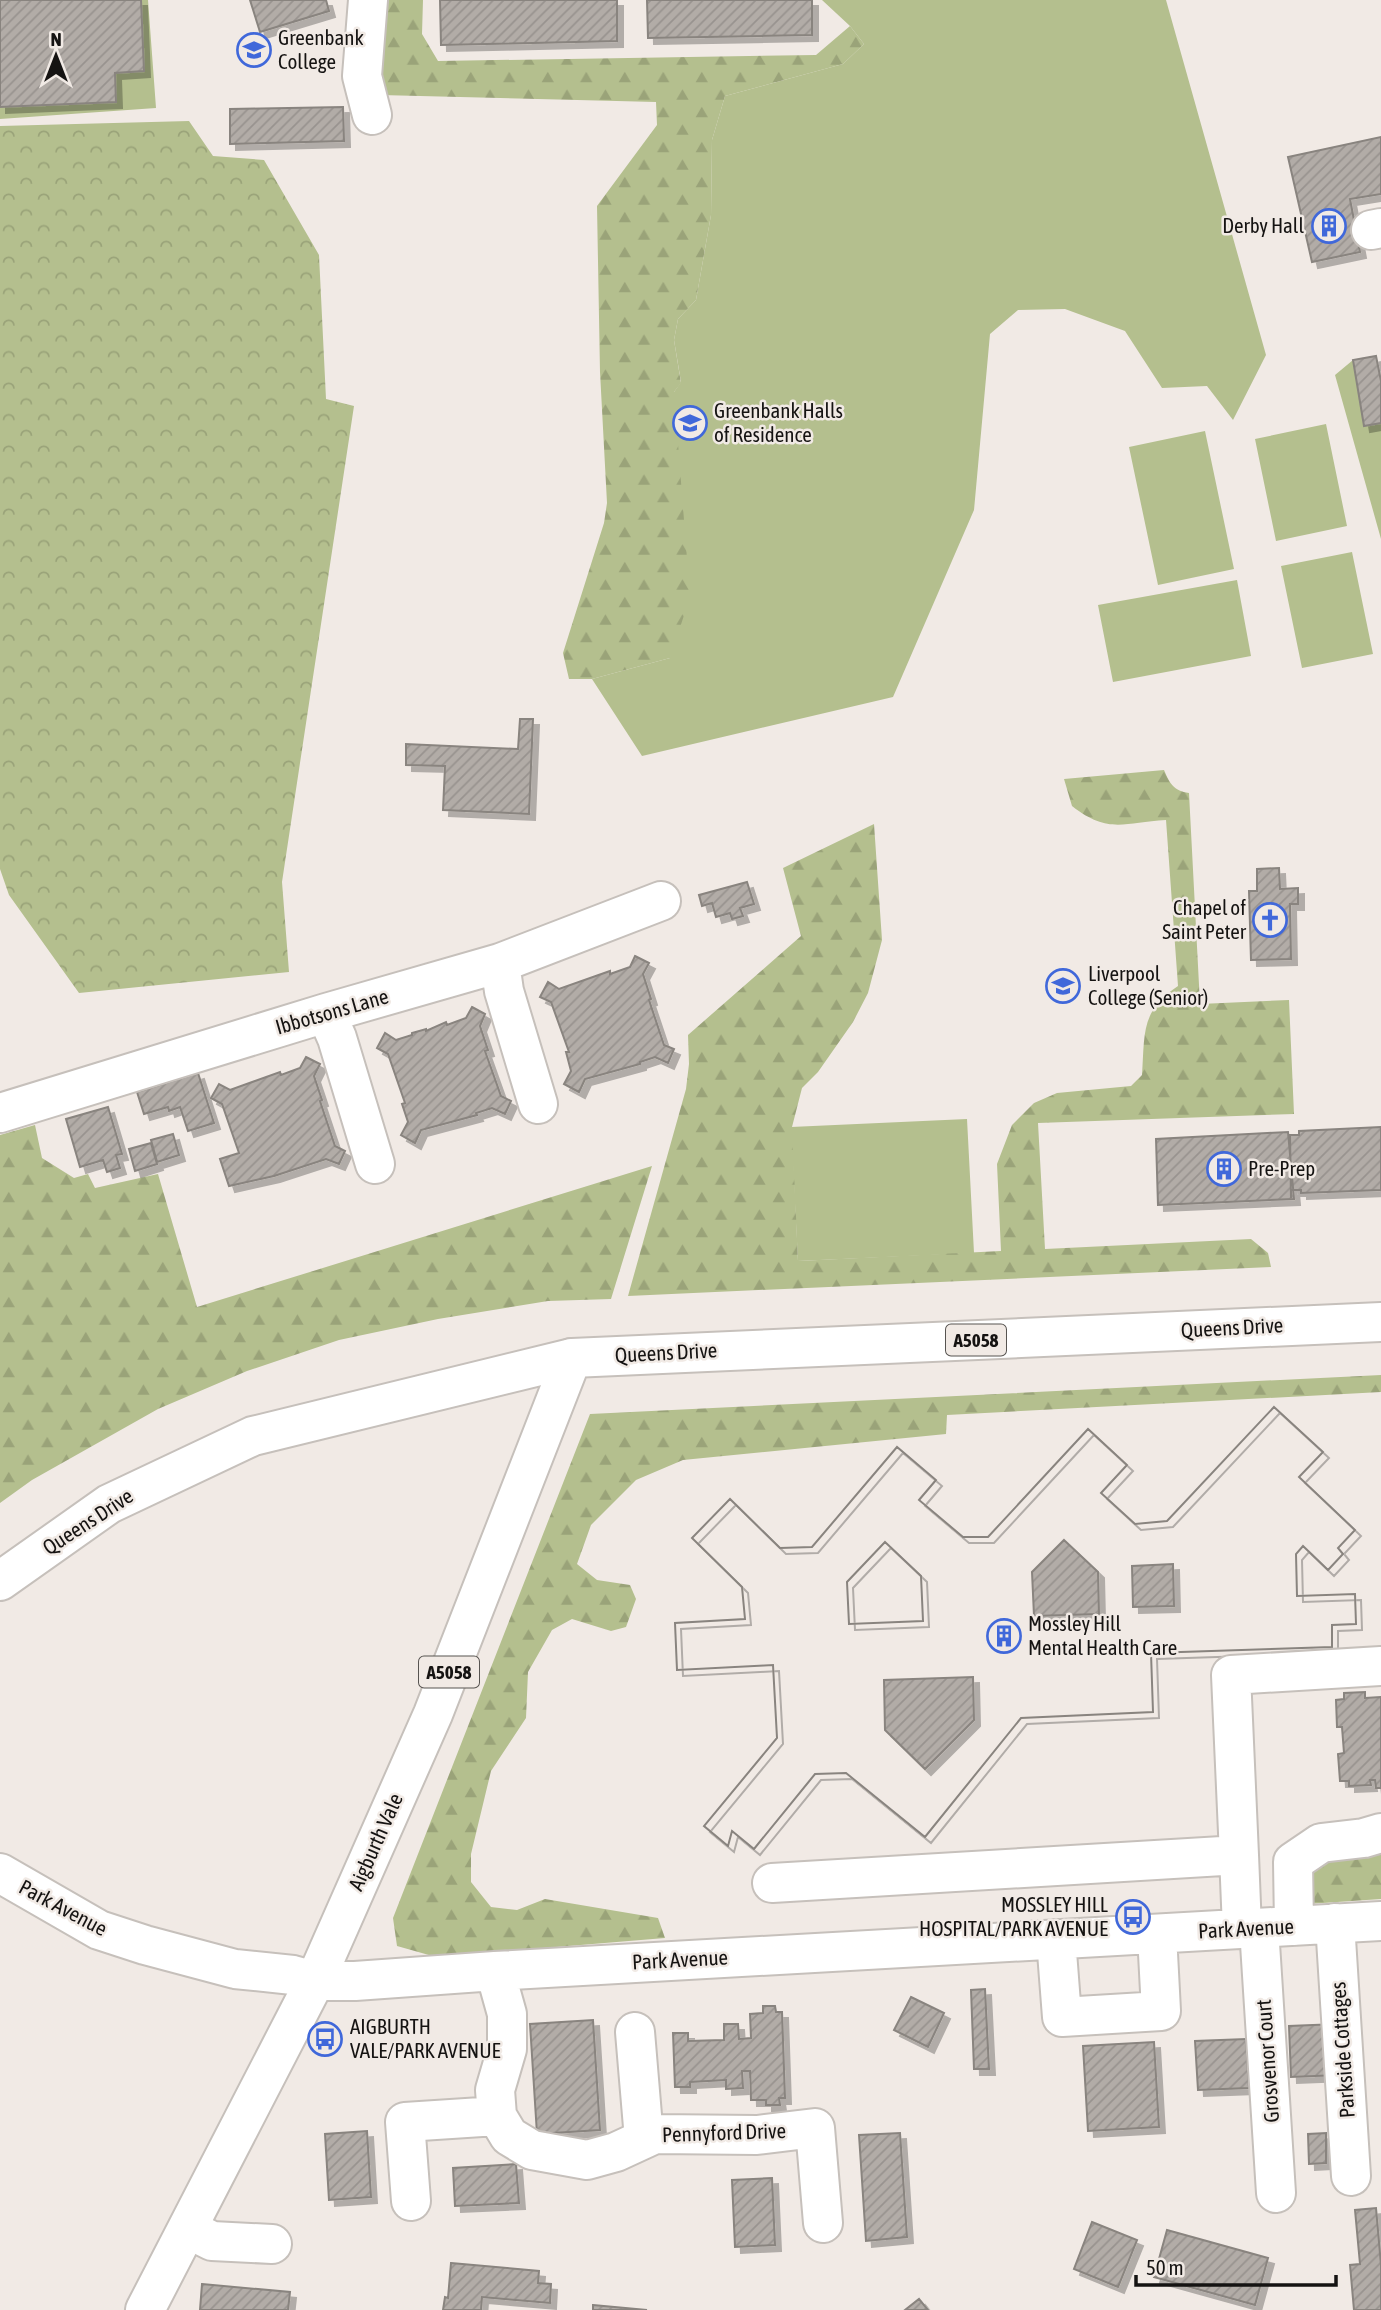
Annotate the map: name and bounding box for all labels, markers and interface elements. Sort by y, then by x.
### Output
north arrow [21,21,91,91]
place label: Greenbank College [278,25,364,73]
text: N [50,28,62,50]
school or university icon: Greenbank College [235,31,273,69]
building icon: Derby Hall [1310,207,1348,245]
place label: Derby Hall [1222,213,1304,237]
place label: Greenbank Halls of Residence [714,398,843,446]
school or university icon: Greenbank Halls of Residence [671,404,709,442]
place label: Chapel of Saint Peter [1162,895,1247,943]
church icon: Chapel of Saint Peter [1251,901,1289,939]
place label: Liverpool College (Senior) [1088,961,1208,1009]
school or university icon: Liverpool College (Senior) [1044,967,1082,1005]
street label: Ibbotsons Lane [272,983,391,1039]
building icon: Pre-Prep [1205,1150,1243,1188]
place label: Pre-Prep [1248,1156,1315,1180]
street label: Queens Drive [1180,1312,1284,1342]
road number: A5058 [946,1324,1006,1356]
street label: Queens Drive [614,1337,718,1367]
street label: Queens Drive [38,1483,137,1559]
place label: Mossley Hill Mental Health Care [1028,1611,1177,1659]
building icon: Mossley Hill Mental Health Care [985,1617,1023,1655]
road number: A5058 [419,1656,479,1688]
street label: Aigburth Vale [343,1789,407,1894]
street label: Park Avenue [15,1874,112,1940]
place label: MOSSLEY HILL HOSPITAL/PARK AVENUE [919,1892,1108,1940]
bus stop icon: MOSSLEY HILL HOSPITAL/PARK AVENUE [1114,1898,1152,1936]
street label: Park Avenue [1197,1914,1295,1942]
street label: Park Avenue [631,1945,729,1973]
street label: Parkside Cottages [1325,1981,1359,2119]
street label: Grosvenor Court [1251,1999,1283,2123]
place label: AIGBURTH VALE/PARK AVENUE [350,2014,501,2062]
bus stop icon: AIGBURTH VALE/PARK AVENUE [306,2020,344,2058]
street label: Pennyford Drive [662,2118,786,2146]
scale bar [1136,2244,1336,2288]
text: 50 m [1146,2255,1184,2279]

